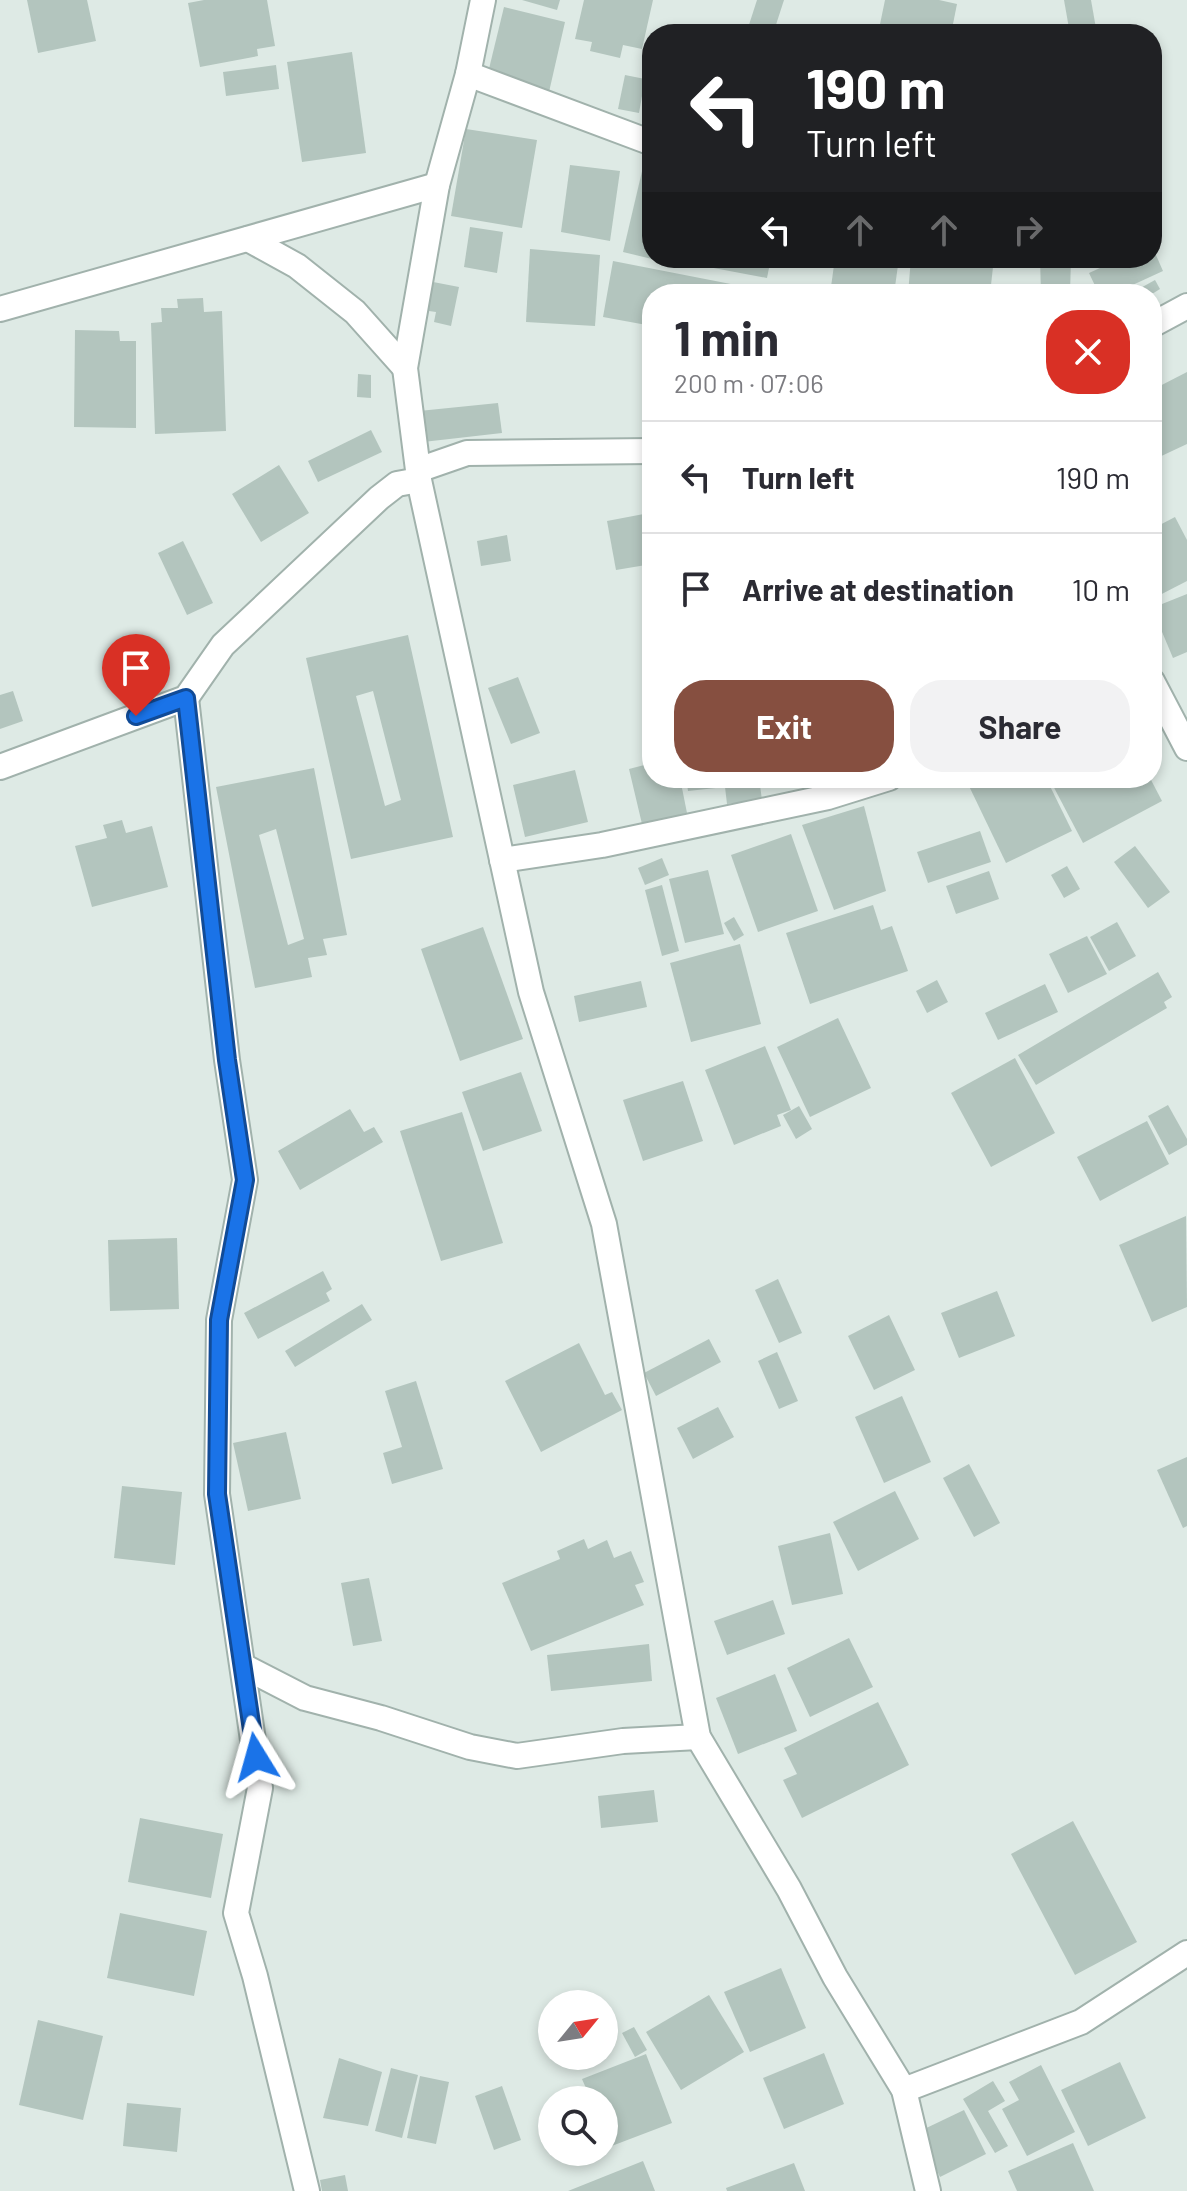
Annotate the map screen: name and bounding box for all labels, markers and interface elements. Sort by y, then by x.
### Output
text: 190 m [806,53,945,120]
icon: left [674,56,778,160]
text: Turn left [806,121,937,164]
icon: left [754,208,798,252]
icon: ahead [838,208,882,252]
icon: ahead [922,208,966,252]
icon: right [1006,208,1050,252]
text: 1 min [674,308,779,366]
button: close [1046,310,1130,394]
text: 200 m · 07:06 [674,367,824,398]
icon: left [674,455,718,499]
text: Turn left [742,459,855,495]
text: 190 m [1056,459,1130,495]
icon: arrive [674,567,718,611]
text: Arrive at destination [742,571,1014,607]
text: 10 m [1072,571,1130,607]
pin [102,634,170,716]
icon: arrive [114,646,158,690]
button: Exit [674,680,894,772]
button: Share [910,680,1130,772]
position arrow [214,1715,298,1799]
north arrow [538,1990,618,2070]
map controls [538,1990,618,2166]
button: search [538,2086,618,2166]

